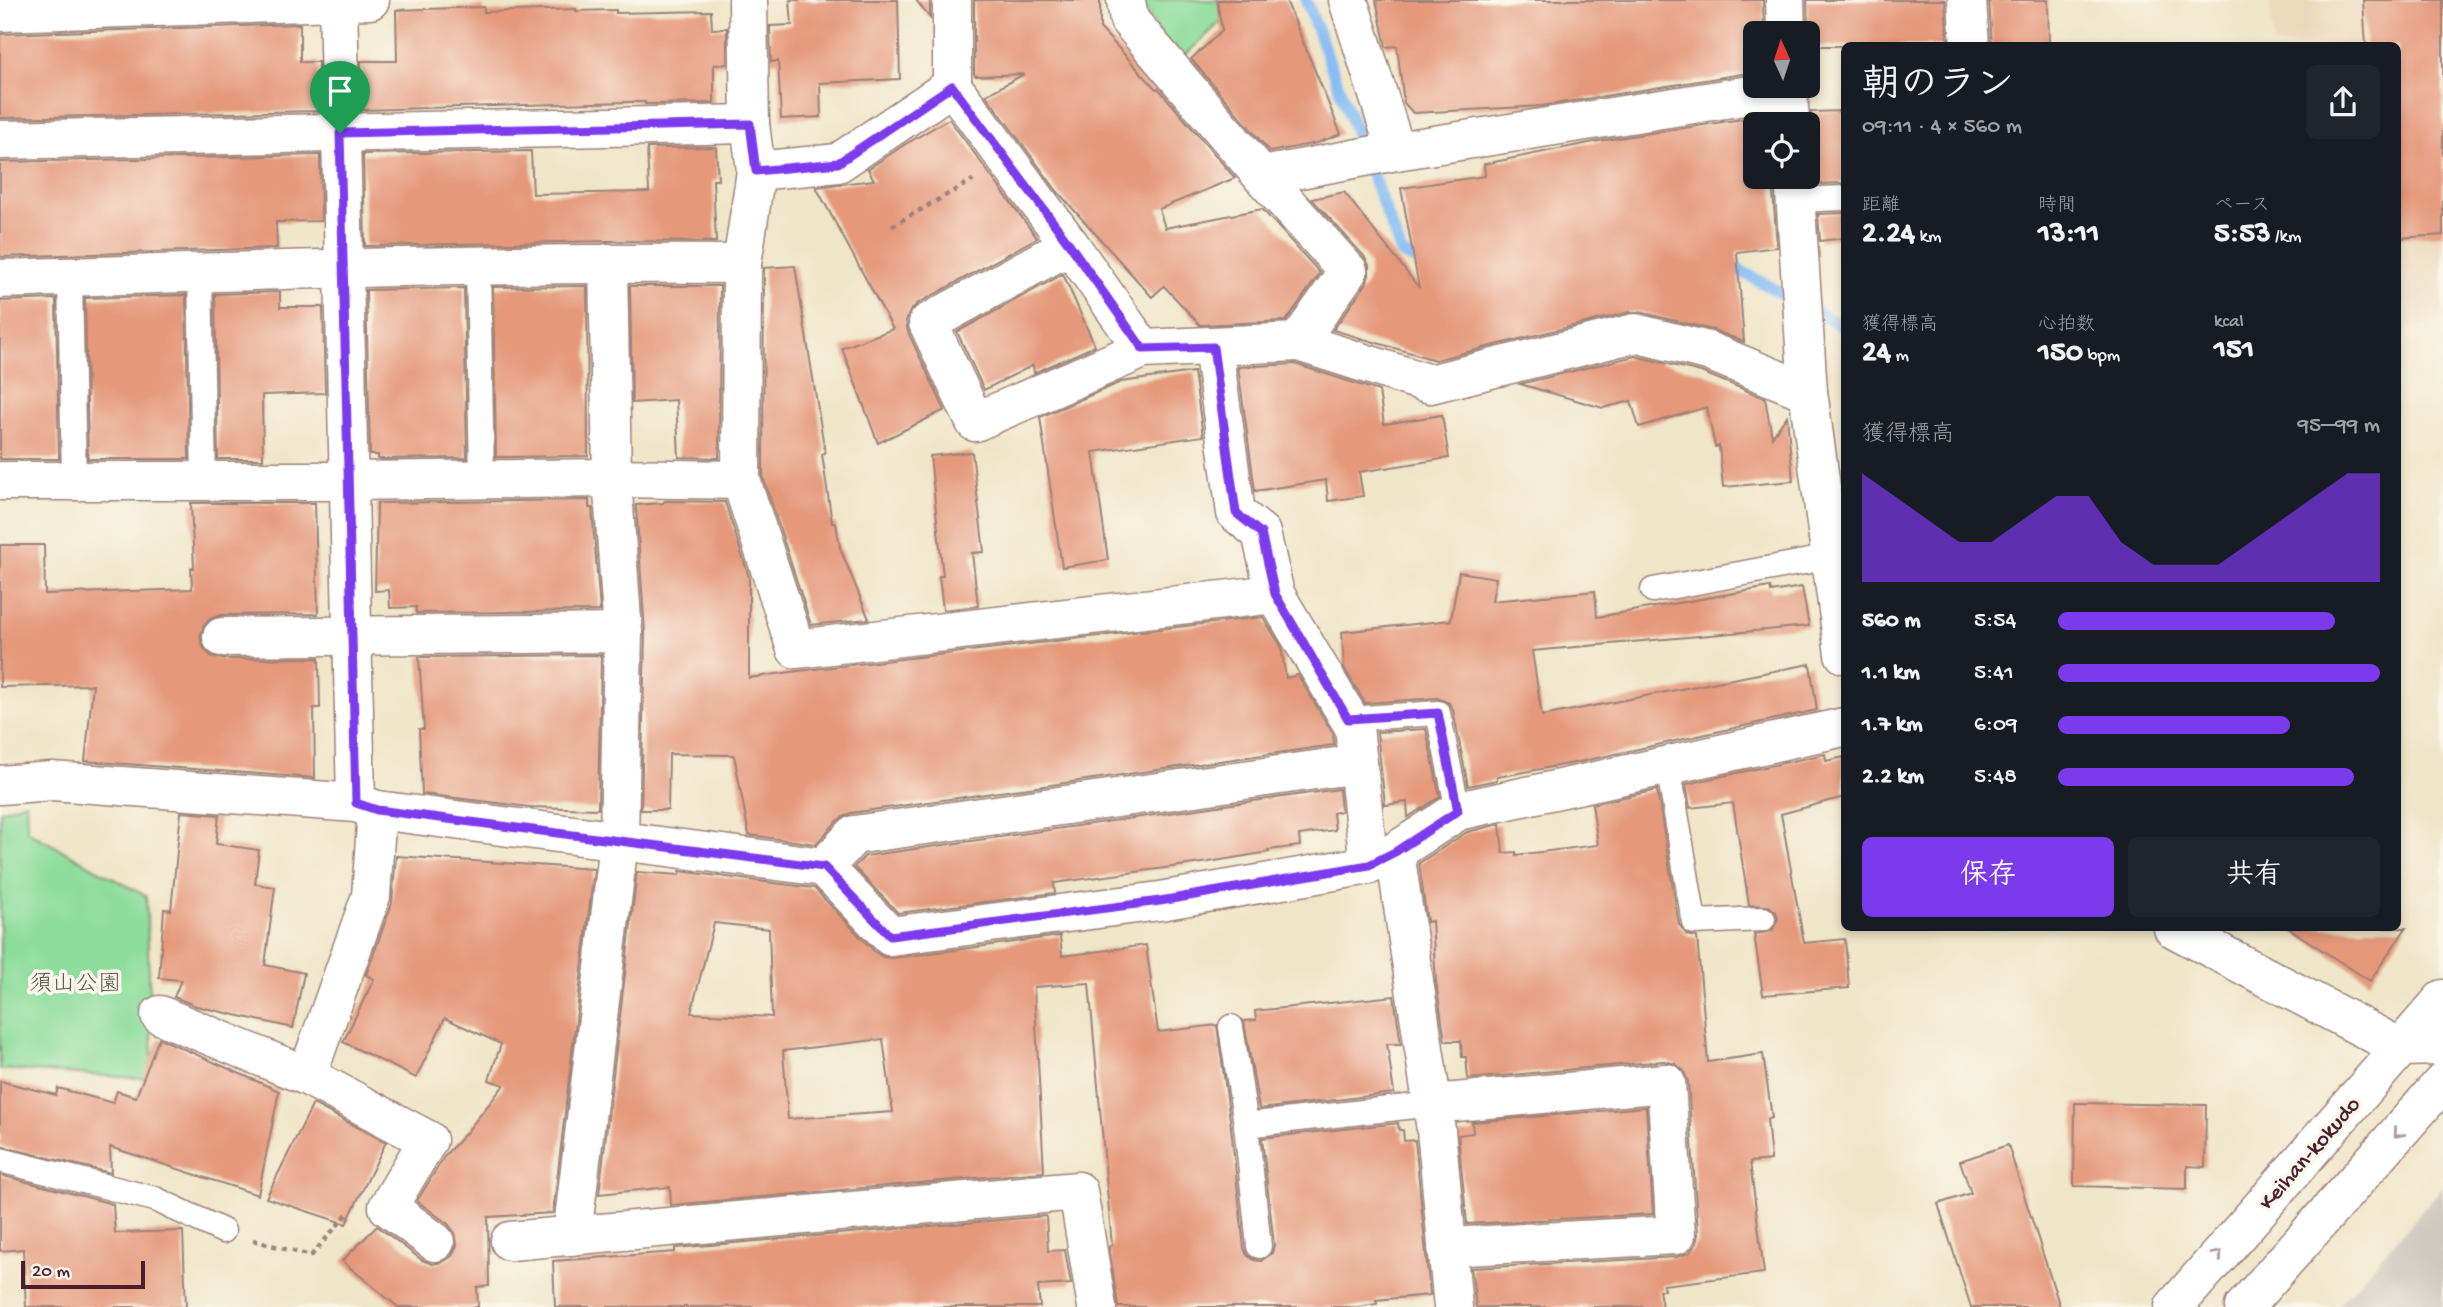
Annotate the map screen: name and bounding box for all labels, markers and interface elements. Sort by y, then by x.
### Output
north arrow [1743,21,1820,98]
map controls [1743,21,1820,189]
pin [310,61,370,133]
button: share [2306,65,2380,139]
text: 朝のラン [1862,66,2014,110]
icon: arrive [321,72,359,110]
button: locate [1743,112,1820,189]
text: 09:11 · 4 × 560 m [1862,114,2022,141]
text: 距離 [1862,195,1900,218]
text: 時間 [2038,195,2076,218]
text: ペース [2214,195,2270,218]
text: 2.24 [1862,218,1915,253]
text: 13:11 [2038,218,2099,253]
text: 5:53 [2214,218,2271,253]
text: km [1915,226,1942,249]
text: /km [2271,226,2302,249]
text: kcal [2214,311,2244,334]
text: 獲得標高 [1862,314,1938,337]
text: 心拍数 [2038,314,2095,337]
text: 151 [2214,334,2254,369]
text: 24 [1862,337,1891,372]
text: 150 [2038,337,2083,372]
text: m [1891,345,1909,368]
text: bpm [2083,345,2120,368]
text: 95–99 m [2297,413,2380,440]
text: 獲得標高 [1862,422,1954,449]
text: 560 m [1862,608,1921,635]
text: 5:54 [1974,608,2016,635]
text: 1.1 km [1862,660,1920,687]
text: 5:41 [1974,660,2014,687]
text: 1.7 km [1862,712,1923,739]
text: 6:09 [1974,712,2017,739]
text: 2.2 km [1862,764,1924,791]
text: 5:48 [1974,764,2017,791]
button: 保存 [1862,837,2114,917]
button: 共有 [2128,837,2380,917]
park label: 須山公園 [29,972,121,999]
street label: Keihan-kokudo [2254,1092,2367,1217]
one-way arrow [2394,1125,2406,1138]
one-way arrow [2210,1251,2222,1264]
scale bar [21,1258,145,1290]
text: 20 m [32,1261,70,1284]

